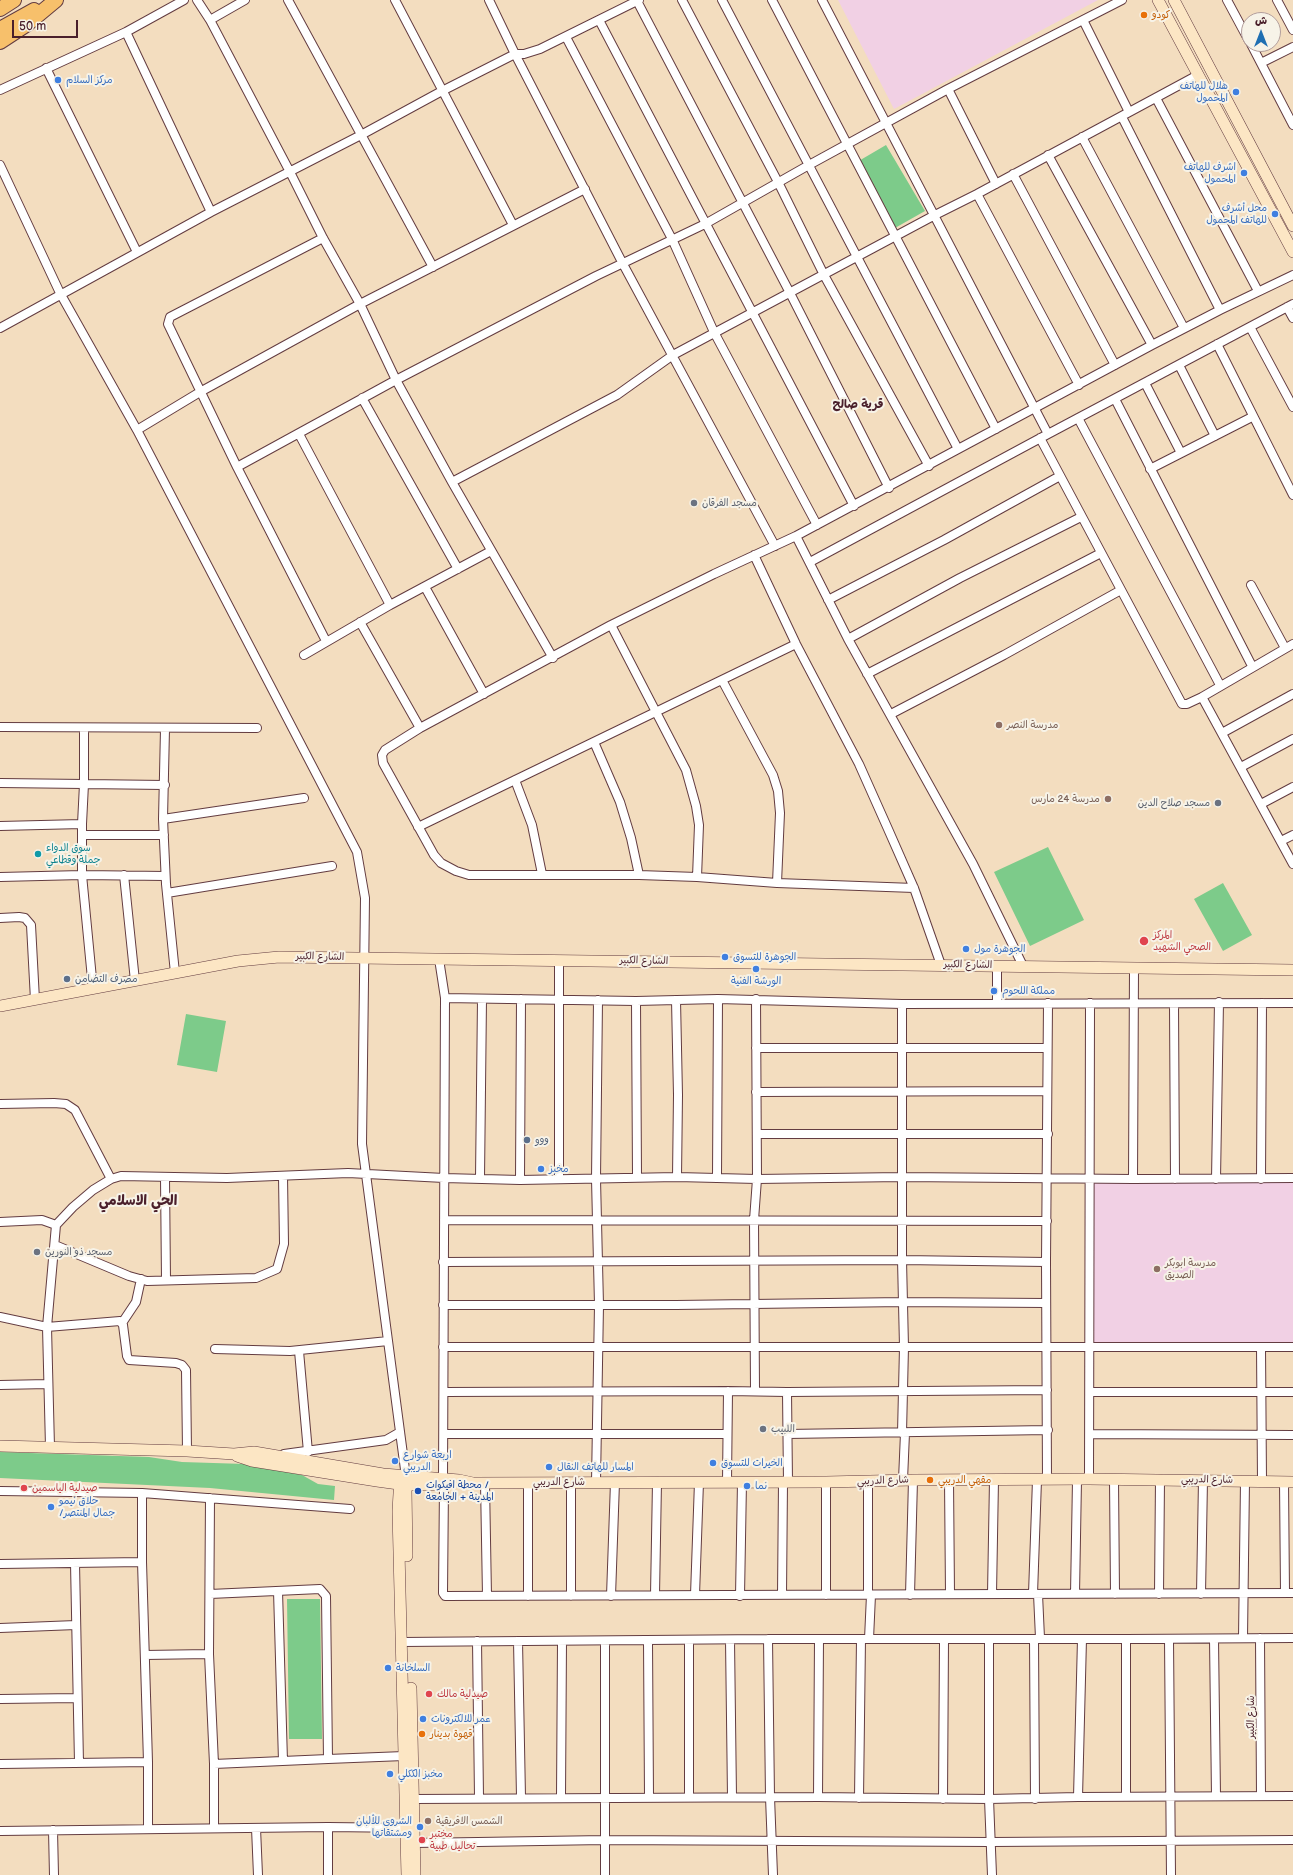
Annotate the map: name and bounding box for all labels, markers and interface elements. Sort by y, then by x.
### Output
place label: كودو [1152,9,1170,21]
marker: كودو [1139,10,1149,20]
scale bar [14,12,80,38]
north arrow [1241,12,1281,52]
text: ش [1255,14,1267,27]
text: 50 m [19,19,46,34]
place label: مركز السلام [66,74,113,86]
marker: مركز السلام [53,75,63,85]
place label: هلال للهاتف المحمول [1180,80,1228,104]
marker: هلال للهاتف المحمول [1231,87,1241,97]
place label: اشرف للهاتف المحمول [1184,161,1236,184]
marker: اشرف للهاتف المحمول [1239,168,1249,178]
place label: محل أشرف للهاتف المحمول [1206,202,1267,226]
marker: محل أشرف للهاتف المحمول [1270,209,1280,219]
district label: قرية صالح [833,398,883,412]
place label: مسجد الفرقان [702,497,757,509]
marker: مسجد الفرقان [689,498,699,508]
place label: مدرسة النصر [1007,719,1058,731]
marker: مدرسة النصر [994,720,1004,730]
place label: مدرسة 24 مارس [1031,793,1100,805]
marker: مدرسة 24 مارس [1103,794,1113,804]
place label: مسجد صلاح الدين [1138,797,1210,809]
marker: مسجد صلاح الدين [1213,798,1223,808]
place label: سوق الدواء جملة وقطاعي [46,842,101,866]
marker: سوق الدواء جملة وقطاعي [33,849,43,859]
place label: المركز الصحي الشهيد [1153,929,1211,952]
marker: المركز الصحي الشهيد [1138,935,1150,947]
place label: الجوهرة مول [974,943,1025,955]
marker: الجوهرة مول [961,944,971,954]
street label: الشارع الكبير [296,951,344,963]
place label: الجوهرة للتسوق [733,951,796,963]
marker: الجوهرة للتسوق [720,952,730,962]
street label: الشارع الكبير [620,955,668,967]
street label: الشارع الكبير [944,959,992,971]
marker: الورشة الفنية [751,964,761,974]
place label: مصرف التضامن [75,973,138,985]
marker: مصرف التضامن [62,974,72,984]
place label: الورشة الفنية [731,975,781,987]
place label: مملكة اللحوم [1002,985,1055,997]
marker: مملكة اللحوم [989,986,999,996]
place label: ووو [535,1134,549,1146]
marker: ووو [522,1135,532,1145]
place label: مخبز [549,1163,569,1175]
marker: مخبز [536,1164,546,1174]
district label: الحي الاسلامي [99,1193,177,1209]
place label: مسجد ذو النورين [45,1246,112,1258]
marker: مسجد ذو النورين [32,1247,42,1257]
place label: مدرسة ابوبكر الصديق [1165,1257,1216,1280]
marker: مدرسة ابوبكر الصديق [1152,1264,1162,1274]
place label: اللبيب [771,1423,795,1435]
marker: اللبيب [758,1424,768,1434]
place label: اربعة شوارع الدريبي [403,1449,452,1472]
marker: اربعة شوارع الدريبي [390,1456,400,1466]
place label: الخيرات للتسوق [721,1457,783,1469]
marker: الخيرات للتسوق [708,1458,718,1468]
place label: المسار للهاتف النقال [557,1461,634,1473]
marker: المسار للهاتف النقال [544,1462,554,1472]
street label: شارع الدريبي [857,1474,909,1488]
place label: مقهي الدريبي [938,1474,991,1486]
street label: شارع الدريبي [1181,1474,1233,1486]
marker: مقهي الدريبي [925,1475,935,1485]
street label: شارع الدريبي [533,1476,585,1488]
place label: محطة افيكوات / المدينة + الجامعة [426,1479,494,1502]
place label: نما [755,1480,767,1492]
marker: نما [742,1481,752,1491]
place label: صيدلية الياسمين [32,1482,97,1494]
marker: صيدلية الياسمين [19,1483,29,1493]
marker: محطة افيكوات / المدينة + الجامعة [413,1486,423,1496]
place label: حلاق نيمو /جمال المنتصر [59,1495,115,1518]
marker: حلاق نيمو /جمال المنتصر [46,1502,56,1512]
place label: السلخانة [396,1662,430,1674]
marker: السلخانة [383,1663,393,1673]
place label: صيدلية مالك [437,1688,488,1700]
marker: صيدلية مالك [424,1689,434,1699]
street label: شارع الكبير [1245,1696,1257,1738]
place label: عمر للالكترونات [431,1713,491,1725]
marker: عمر للالكترونات [418,1714,428,1724]
place label: قهوة بدينار [430,1728,473,1740]
marker: قهوة بدينار [417,1729,427,1739]
place label: مخبز الككلي [398,1768,443,1780]
marker: مخبز الككلي [385,1769,395,1779]
place label: الشروي للألبان ومشتقاتها [356,1815,412,1838]
place label: الشمس الافريقية [436,1815,503,1827]
marker: الشمس الافريقية [423,1816,433,1826]
marker: الشروي للألبان ومشتقاتها [415,1822,425,1832]
place label: مختبر تحاليل طبية [430,1828,475,1852]
marker: مختبر تحاليل طبية [417,1835,427,1845]

